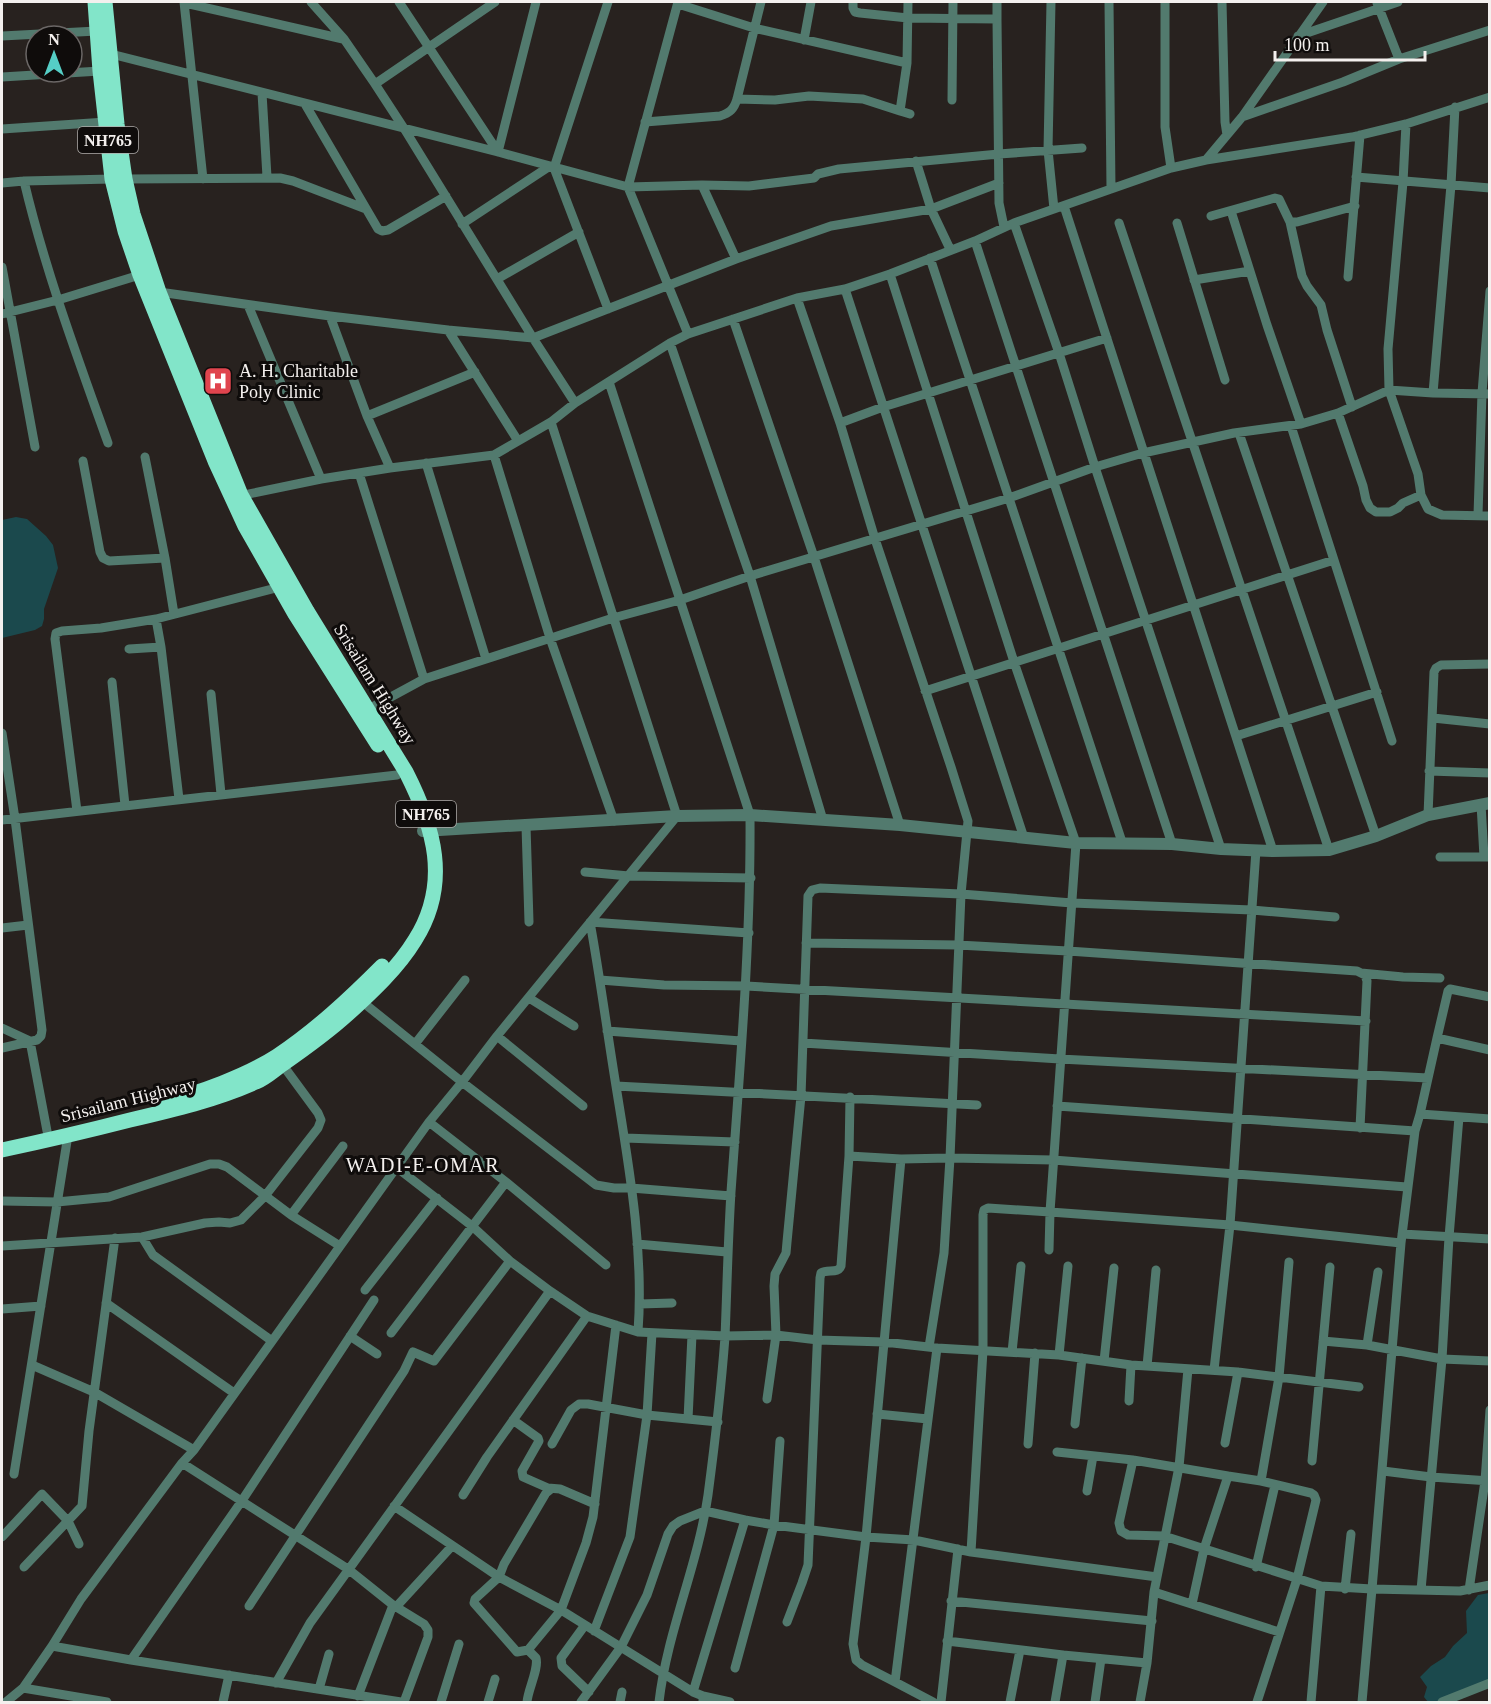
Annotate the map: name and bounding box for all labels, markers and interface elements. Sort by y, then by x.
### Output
north arrow [24,24,84,84]
scale bar [1275,24,1425,62]
text: N [48,31,60,48]
text: 100 m [1284,35,1330,55]
road number: NH765 [78,127,138,153]
place label: A. H. Charitable Poly Clinic [239,361,358,402]
hospital icon: A. H. Charitable Poly Clinic [202,365,234,397]
street label: Srisailam Highway [330,620,420,748]
road number: NH765 [396,801,456,827]
street label: Srisailam Highway [58,1074,198,1126]
district label: WADI-E-OMAR [346,1154,500,1176]

